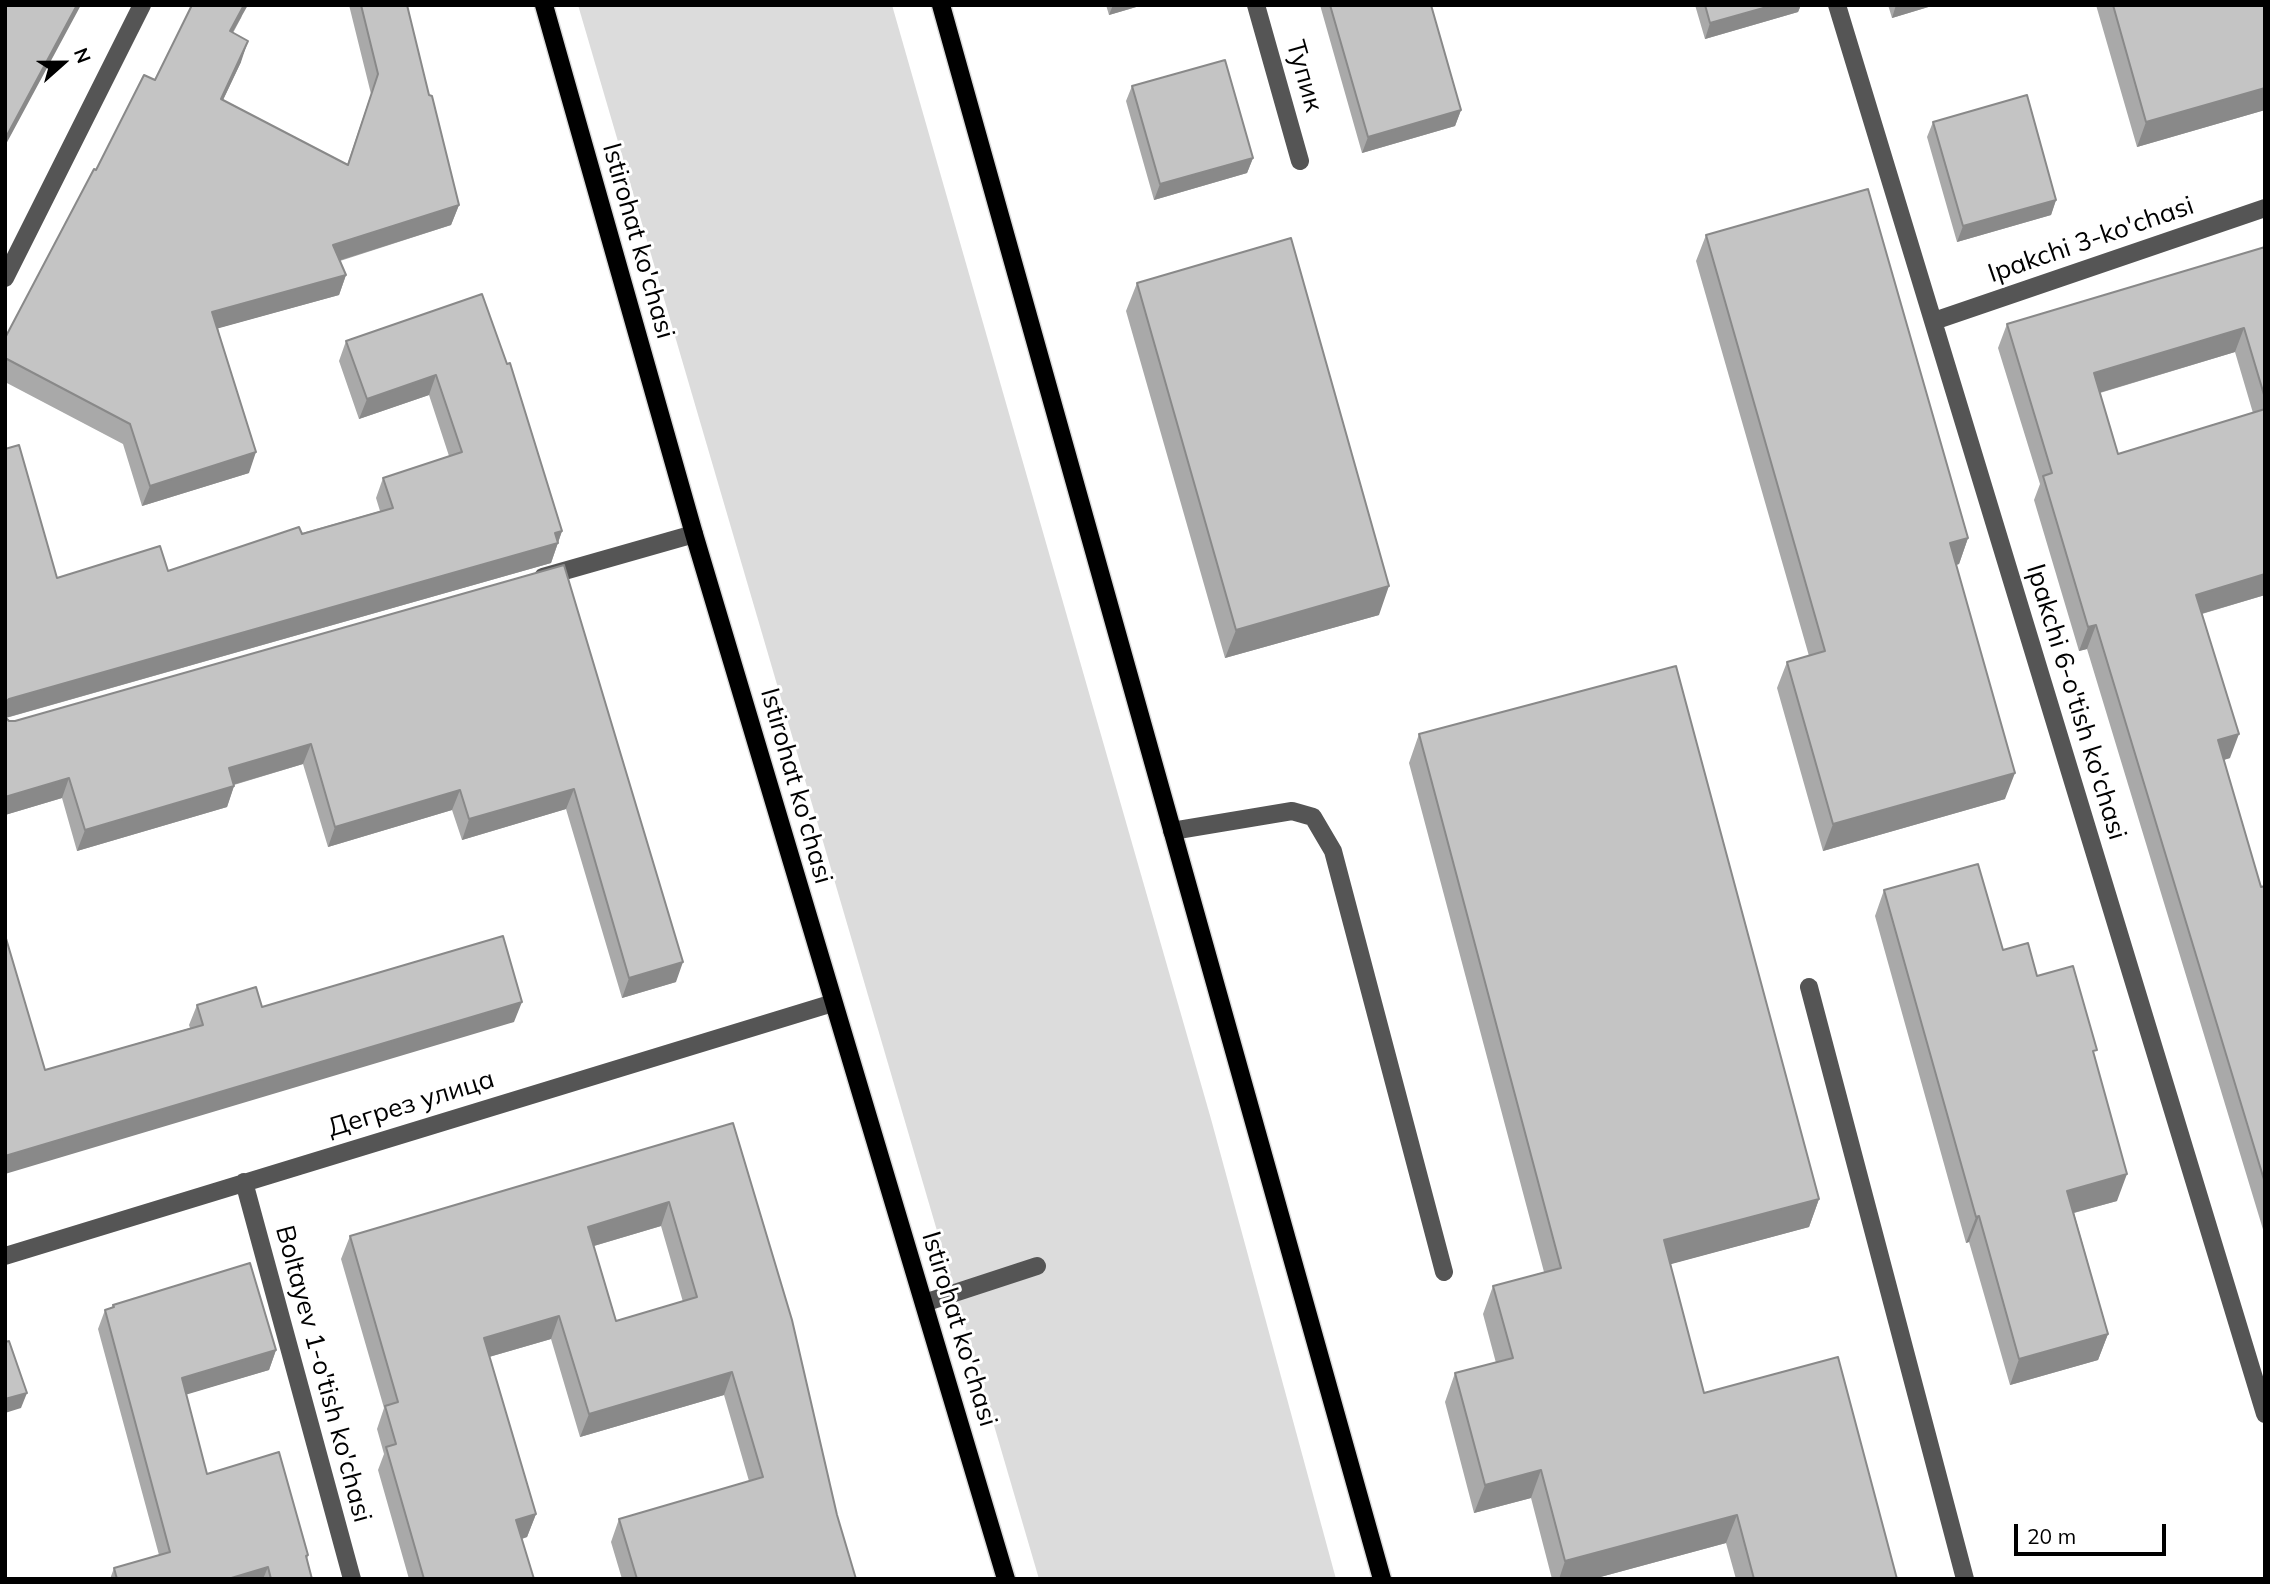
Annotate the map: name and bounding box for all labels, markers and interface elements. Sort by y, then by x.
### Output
north arrow [28,28,98,98]
street label: Тупик [1279,37,1329,115]
text: N [69,44,96,66]
street label: Istirohat ko'chasi [595,140,681,342]
street label: Ipakchi 3-ko'chasi [1984,190,2198,290]
street label: Ipakchi 6-o'tish ko'chasi [2019,560,2133,844]
street label: Istirohat ko'chasi [753,685,839,887]
street label: Дегрез улица [324,1064,498,1144]
street label: Boltayev 1-o'tish ko'chasi [268,1222,378,1526]
street label: Istirohat ko'chasi [915,1228,1003,1430]
scale bar [2018,1510,2170,1554]
text: 20 m [2027,1523,2076,1549]

